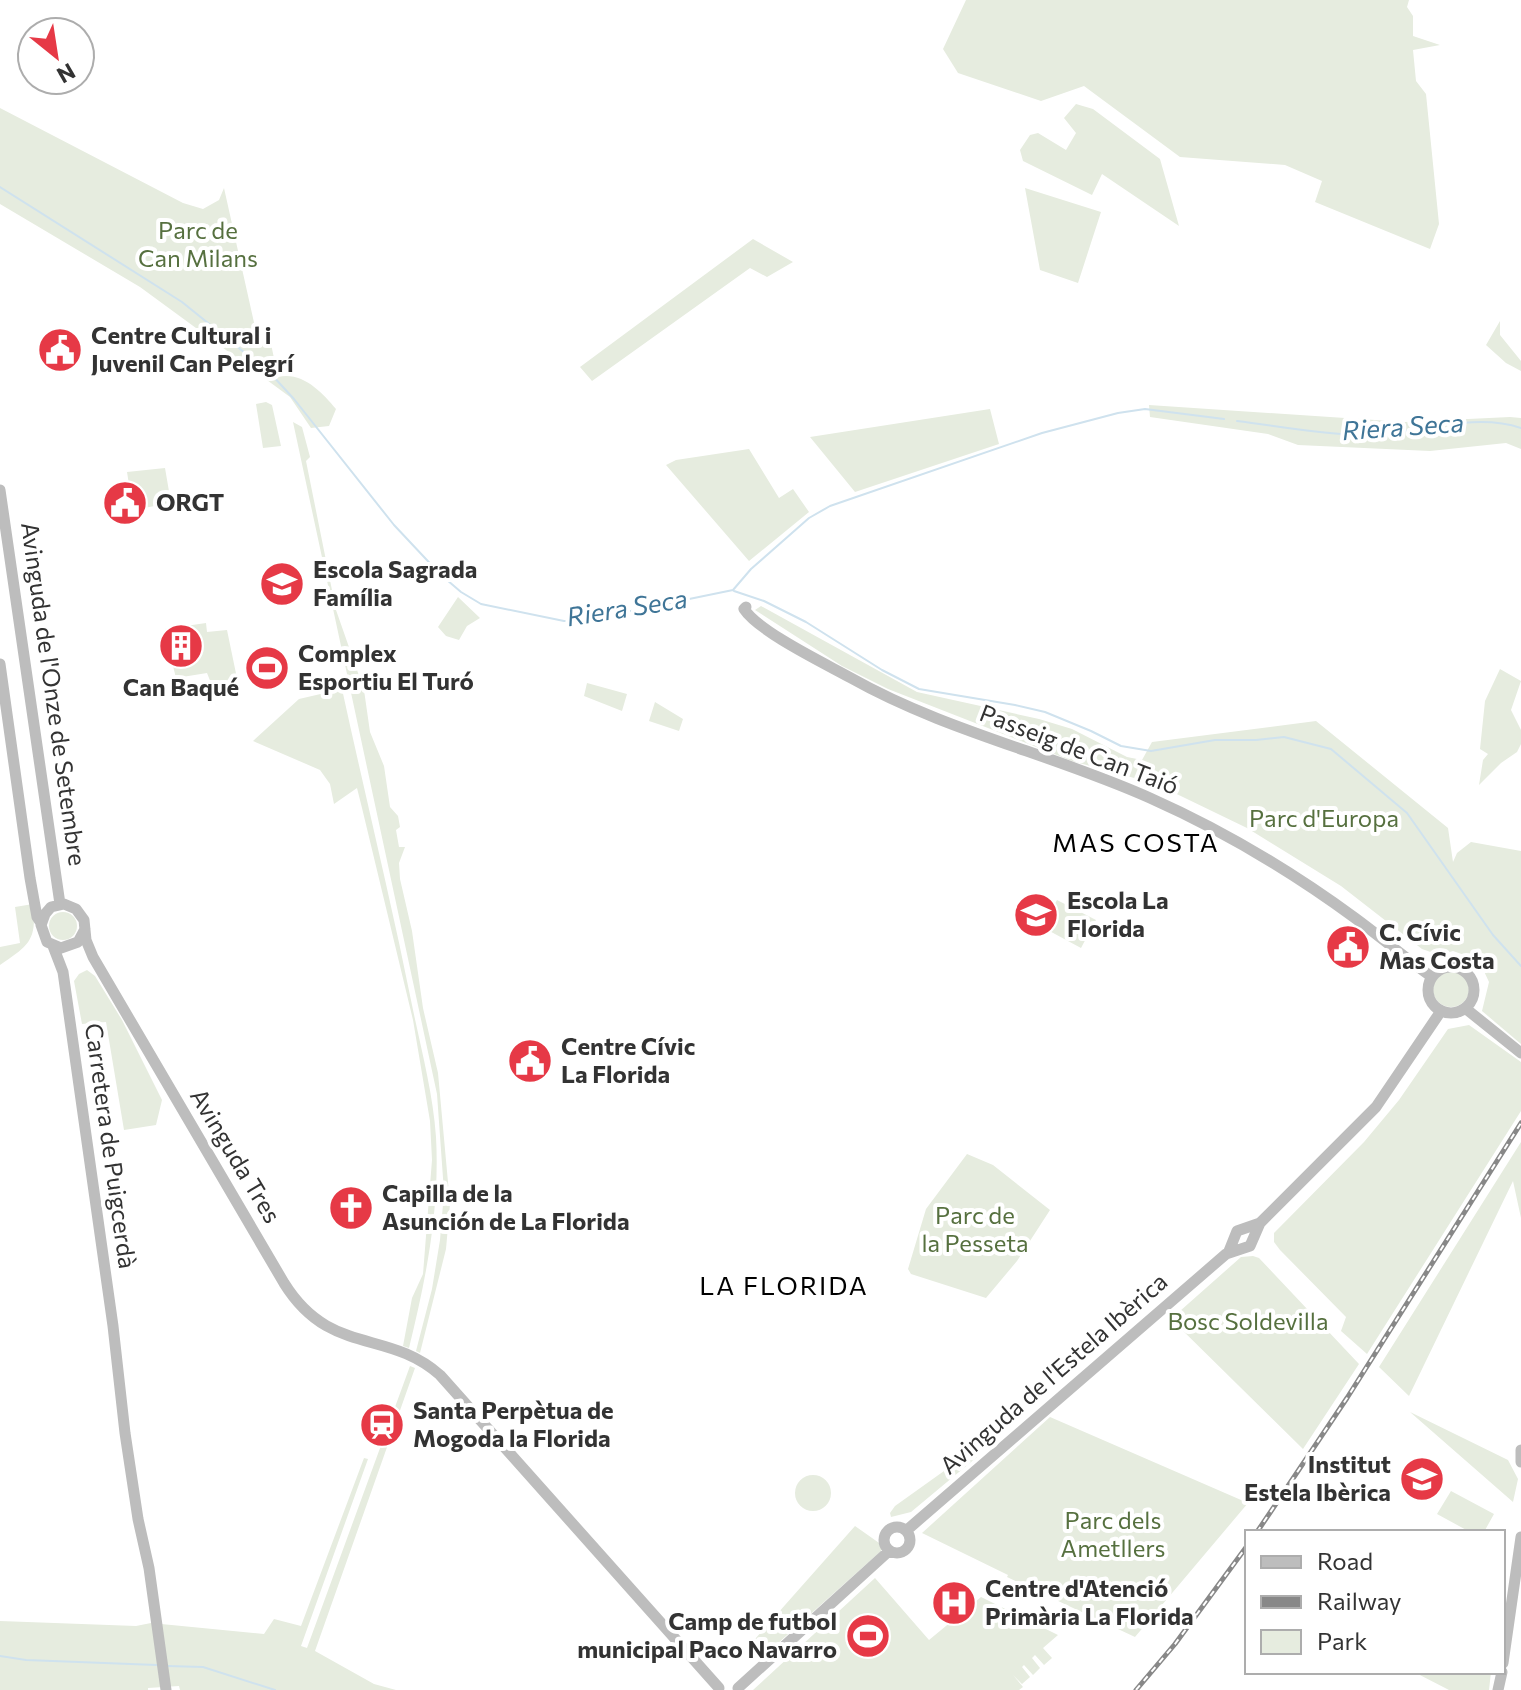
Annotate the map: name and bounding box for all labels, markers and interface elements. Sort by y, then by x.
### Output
north arrow [16,16,96,96]
text: N [52,58,80,90]
park label: Parc de Can Milans [138,215,258,272]
place label: Centre Cultural i Juvenil Can Pelegrí [91,320,295,377]
public building icon: Centre Cultural i Juvenil Can Pelegrí [36,326,84,374]
water label: Riera Seca [1341,406,1465,445]
public building icon: ORGT [101,479,149,527]
place label: ORGT [156,487,224,516]
street label: Avinguda de l'Onze de Setembre [16,520,93,868]
place label: Escola Sagrada Família [313,554,477,611]
school or university icon: Escola Sagrada Família [258,560,306,608]
water label: Riera Seca [564,582,689,631]
building icon: Can Baqué [157,622,205,670]
place label: Complex Esportiu El Turó [298,638,474,695]
sports icon: Complex Esportiu El Turó [243,644,291,692]
place label: Can Baqué [123,672,239,701]
street label: Passeig de Can Taió [976,697,1183,800]
park label: Parc d'Europa [1249,803,1399,832]
district label: MAS COSTA [1052,826,1220,857]
place label: Escola La Florida [1067,885,1169,942]
school or university icon: Escola La Florida [1012,891,1060,939]
place label: C. Cívic Mas Costa [1379,917,1495,974]
public building icon: C. Cívic Mas Costa [1324,923,1372,971]
street label: Carretera de Puigcerdà [80,1021,143,1270]
place label: Centre Cívic La Florida [561,1031,695,1088]
public building icon: Centre Cívic La Florida [506,1037,554,1085]
street label: Avinguda Tres [185,1083,288,1228]
place label: Capilla de la Asunción de La Florida [382,1178,630,1235]
church icon: Capilla de la Asunción de La Florida [327,1184,375,1232]
park label: Parc de la Pesseta [921,1200,1029,1257]
street label: Avinguda de l'Estela Ibèrica [933,1266,1173,1479]
district label: LA FLORIDA [699,1269,869,1300]
park label: Bosc Soldevilla [1168,1306,1328,1335]
place label: Santa Perpètua de Mogoda la Florida [413,1395,614,1452]
station icon: Santa Perpètua de Mogoda la Florida [358,1401,406,1449]
place label: Institut Estela Ibèrica [1244,1449,1391,1506]
school or university icon: Institut Estela Ibèrica [1398,1455,1446,1503]
park label: Parc dels Ametllers [1061,1505,1165,1562]
legend [1245,1530,1505,1674]
text: Road [1317,1546,1373,1575]
place label: Centre d'Atenció Primària La Florida [985,1573,1194,1630]
hospital icon: Centre d'Atenció Primària La Florida [930,1579,978,1627]
text: Railway [1317,1586,1402,1615]
place label: Camp de futbol municipal Paco Navarro [577,1606,837,1663]
sports icon: Camp de futbol municipal Paco Navarro [844,1612,892,1660]
text: Park [1317,1626,1367,1655]

